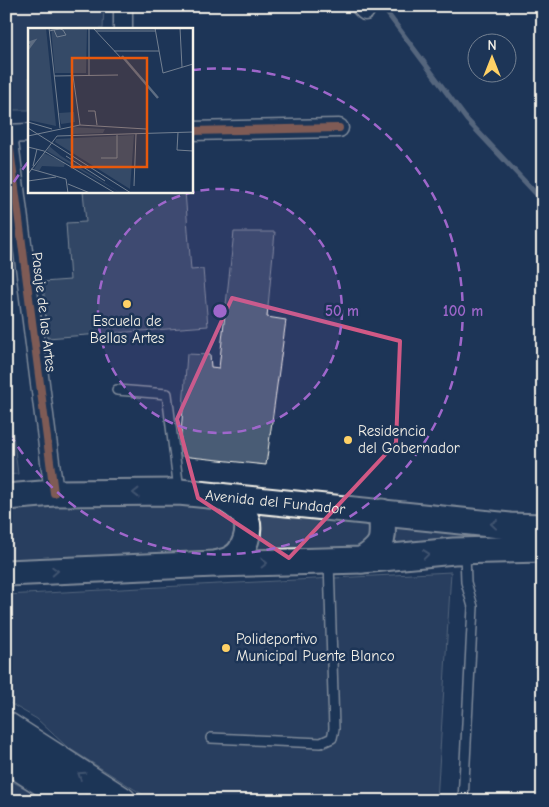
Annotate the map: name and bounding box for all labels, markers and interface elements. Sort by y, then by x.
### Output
inset map [28,28,192,192]
north arrow [466,32,516,82]
text: N [487,37,497,54]
street label: Pasaje de las Artes [28,251,60,373]
marker: Escuela de Bellas Artes [121,298,133,310]
centre of rings [211,302,229,320]
text: 50 m [325,302,359,320]
text: 100 m [443,302,483,320]
place label: Escuela de Bellas Artes [90,312,164,347]
place label: Residencia del Gobernador [358,422,460,457]
marker: Residencia del Gobernador [342,434,354,446]
street label: Avenida del Fundador [204,486,346,518]
one-way arrow [132,488,140,498]
one-way arrow [490,519,498,530]
one-way arrow [423,549,431,560]
one-way arrow [260,557,268,568]
one-way arrow [52,566,59,576]
place label: Polideportivo Municipal Puente Blanco [236,630,395,665]
marker: Polideportivo Municipal Puente Blanco [220,642,232,654]
one-way arrow [78,771,87,781]

